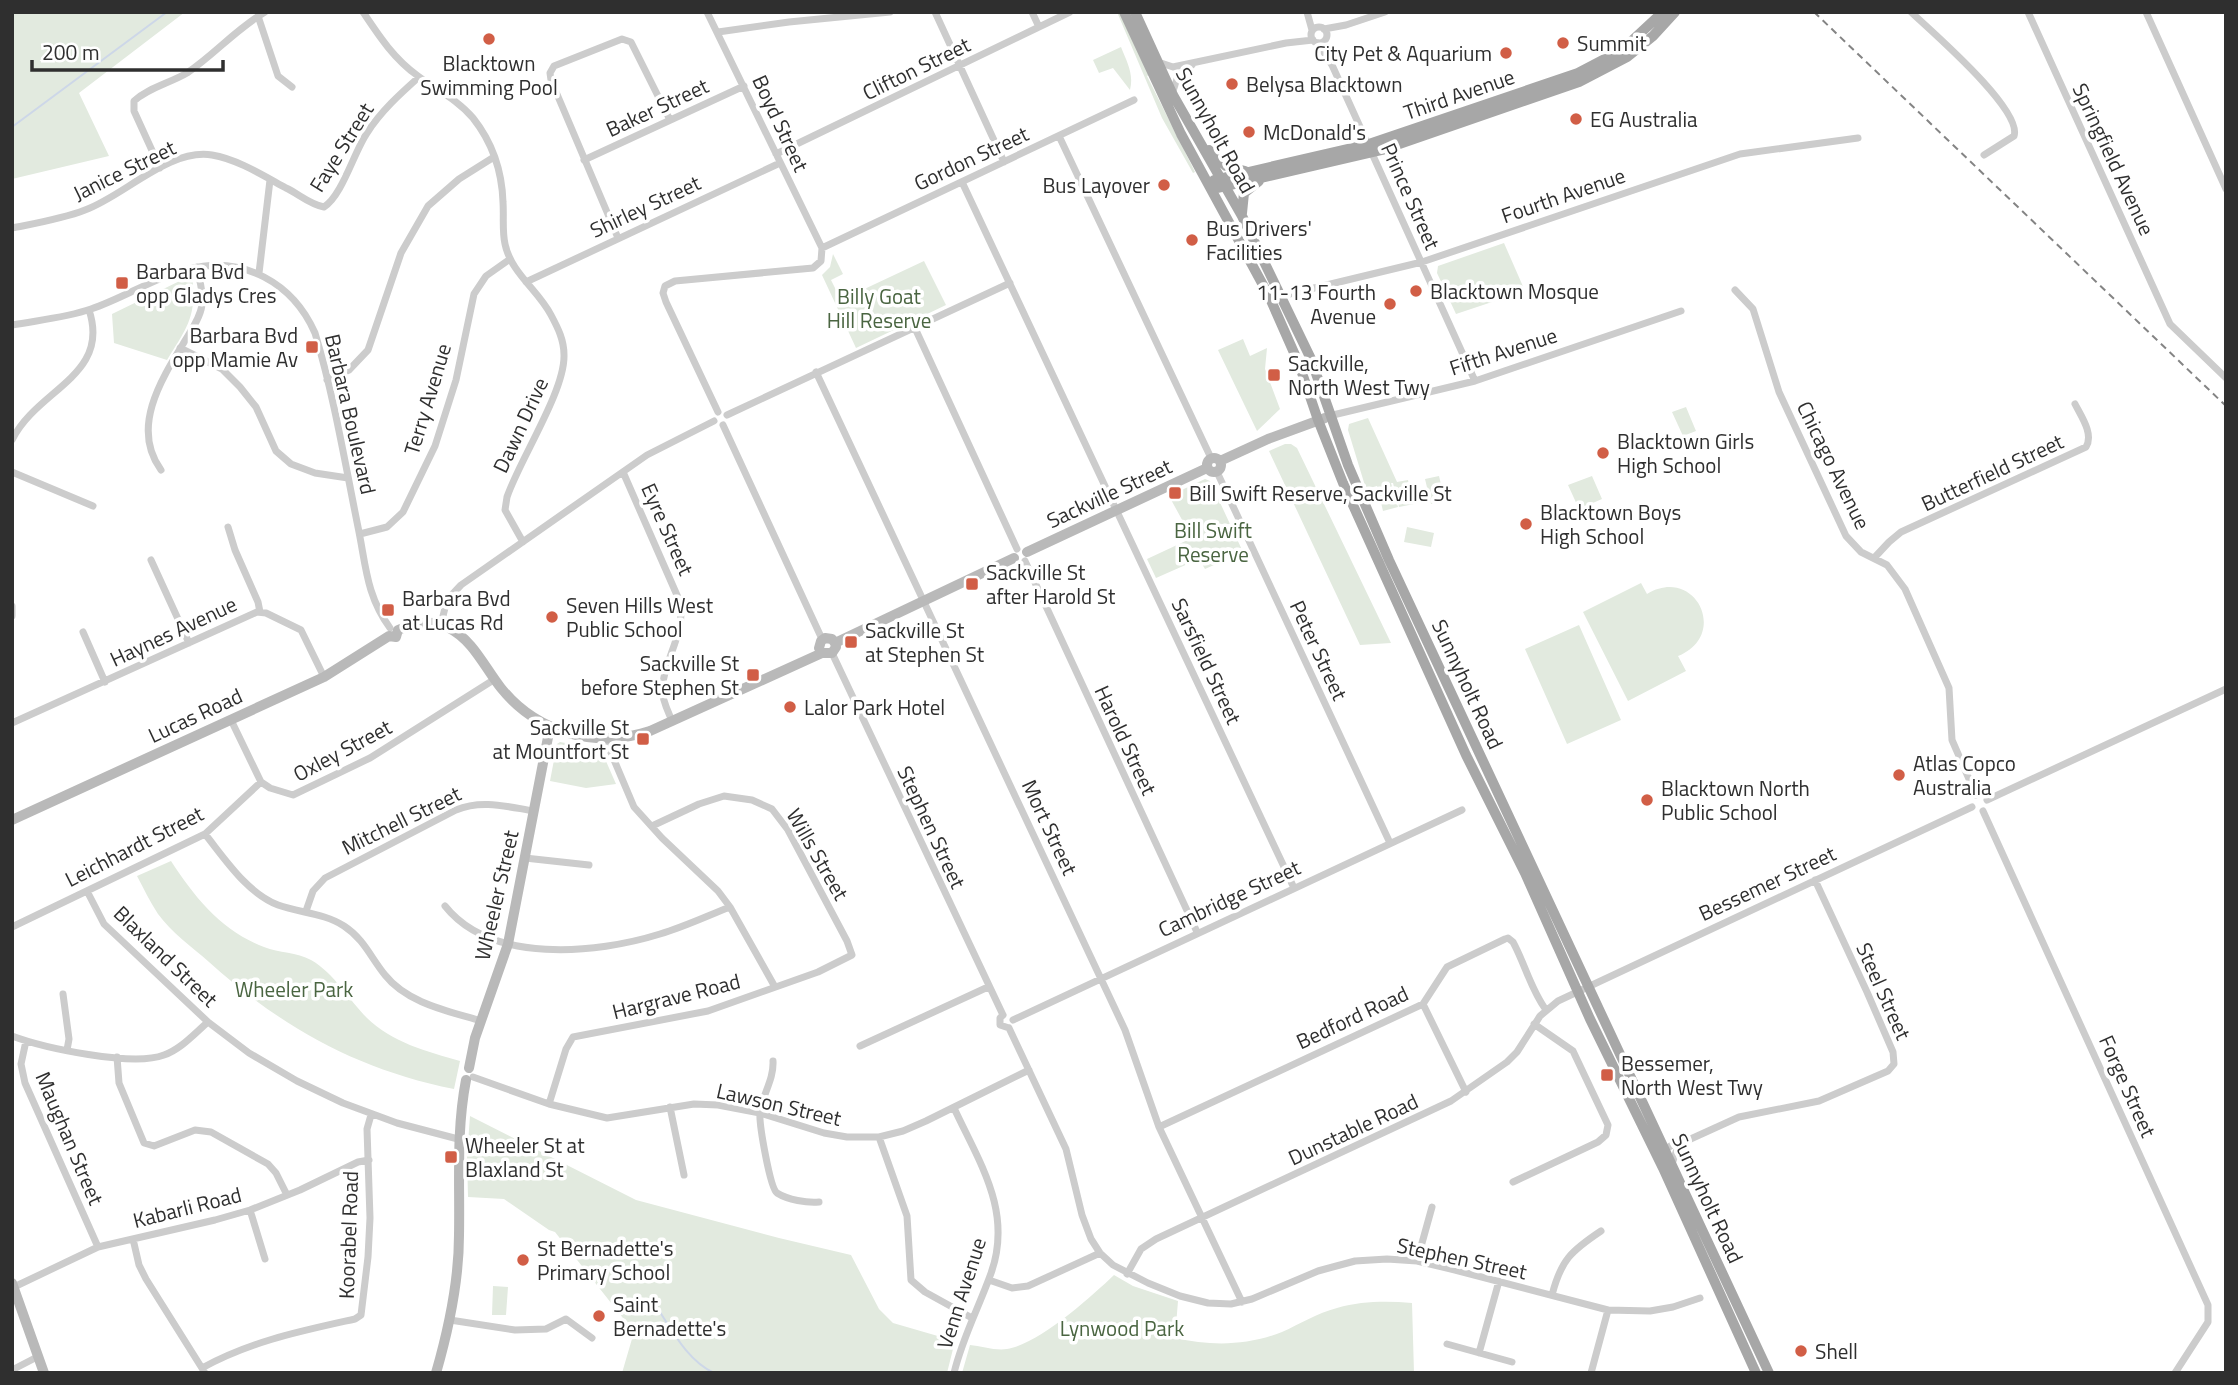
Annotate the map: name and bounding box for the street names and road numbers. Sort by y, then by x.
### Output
street label: Clifton Street [857,28,976,108]
street label: Third Avenue [1399,60,1519,128]
street label: Sunnyholt Road [1168,61,1264,199]
street label: Baker Street [600,69,714,145]
street label: Boyd Street [745,69,818,177]
street label: Springfield Avenue [2065,78,2163,240]
street label: Faye Street [301,96,381,198]
street label: Gordon Street [908,117,1034,199]
street label: Janice Street [67,131,181,209]
street label: Prince Street [1373,137,1449,255]
street label: Fourth Avenue [1497,159,1629,231]
street label: Shirley Street [584,166,706,246]
street label: Fifth Avenue [1445,319,1561,383]
street label: Barbara Boulevard [317,331,385,497]
street label: Terry Avenue [395,339,459,459]
street label: Dawn Drive [484,372,556,478]
street label: Chicago Avenue [1789,395,1879,535]
street label: Butterfield Street [1916,425,2069,519]
street label: Sackville Street [1041,450,1177,536]
street label: Eyre Street [633,478,703,581]
street label: Haynes Avenue [104,588,242,674]
street label: Sarsfield Street [1164,593,1250,730]
street label: Peter Street [1282,595,1356,706]
street label: Sunnyholt Road [1424,614,1512,754]
street label: Lucas Road [143,679,247,751]
street label: Harold Street [1087,680,1166,801]
street label: Oxley Street [287,710,398,789]
street label: Stephen Street [890,760,975,894]
street label: Mort Street [1014,774,1086,881]
street label: Mitchell Street [336,777,467,863]
street label: Leichhardt Street [59,797,209,895]
street label: Wills Street [779,802,858,906]
street label: Wheeler Street [465,826,527,963]
street label: Bessemer Street [1693,837,1841,929]
street label: Cambridge Street [1153,851,1306,945]
street label: Blaxland Street [107,898,226,1015]
street label: Steel Street [1848,937,1920,1045]
street label: Hargrave Road [609,965,743,1027]
street label: Bedford Road [1291,977,1413,1057]
street label: Forge Street [2091,1030,2165,1143]
street label: Maughan Street [28,1066,113,1210]
street label: Lawson Street [713,1074,845,1134]
street label: Dunstable Road [1283,1085,1423,1173]
street label: Sunnyholt Road [1664,1128,1752,1268]
street label: Koorabel Road [330,1170,366,1300]
street label: Kabarli Road [129,1178,245,1236]
street label: Stephen Street [1394,1229,1531,1288]
street label: Venn Avenue [928,1233,994,1353]

